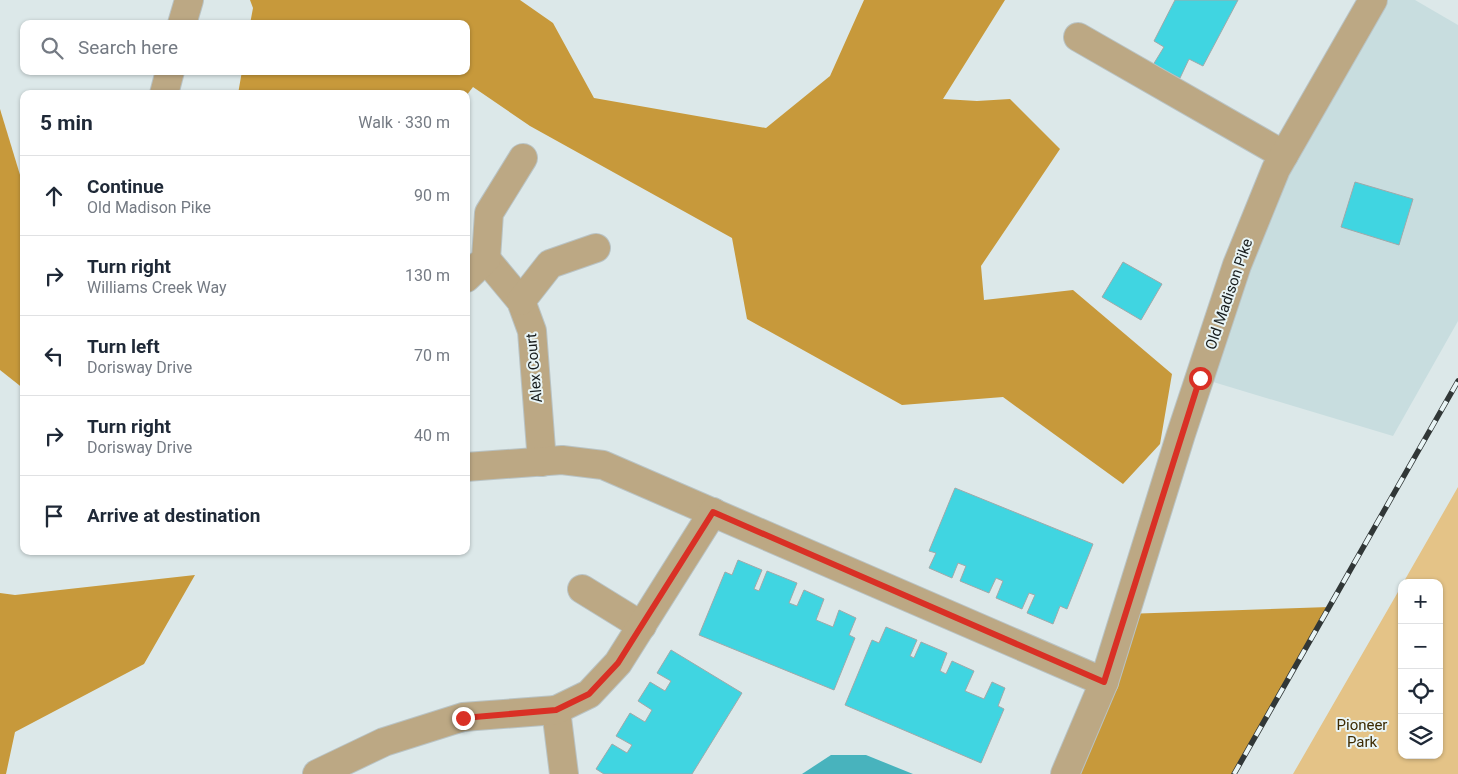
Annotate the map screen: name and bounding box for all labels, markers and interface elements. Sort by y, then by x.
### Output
search box [20,20,470,75]
icon: search [38,34,66,62]
text: Search here [78,36,178,59]
text: 5 min [40,111,93,135]
text: Walk · 330 m [358,113,450,132]
text: Continue [87,175,164,198]
icon: ahead [40,182,68,210]
text: 90 m [414,186,450,205]
text: Old Madison Pike [87,198,211,217]
street label: Old Madison Pike [1202,236,1256,352]
text: Turn right [87,255,171,278]
icon: right [40,262,68,290]
text: 130 m [405,266,450,285]
text: Williams Creek Way [87,278,227,297]
street label: Alex Court [522,333,546,403]
text: Turn left [87,335,160,358]
icon: left [40,342,68,370]
text: 70 m [414,346,450,365]
text: Dorisway Drive [87,358,192,377]
route start [1189,367,1212,390]
text: Turn right [87,415,171,438]
icon: right [40,422,68,450]
text: 40 m [414,426,450,445]
text: Dorisway Drive [87,438,192,457]
icon: arrive [40,502,68,530]
text: Arrive at destination [87,504,260,527]
map controls [1398,579,1443,759]
button: + [1398,579,1443,624]
button: − [1398,624,1443,669]
button: locate [1398,669,1443,714]
route end [452,707,475,730]
button: layers [1398,714,1443,759]
park label: Pioneer Park [1337,716,1387,751]

